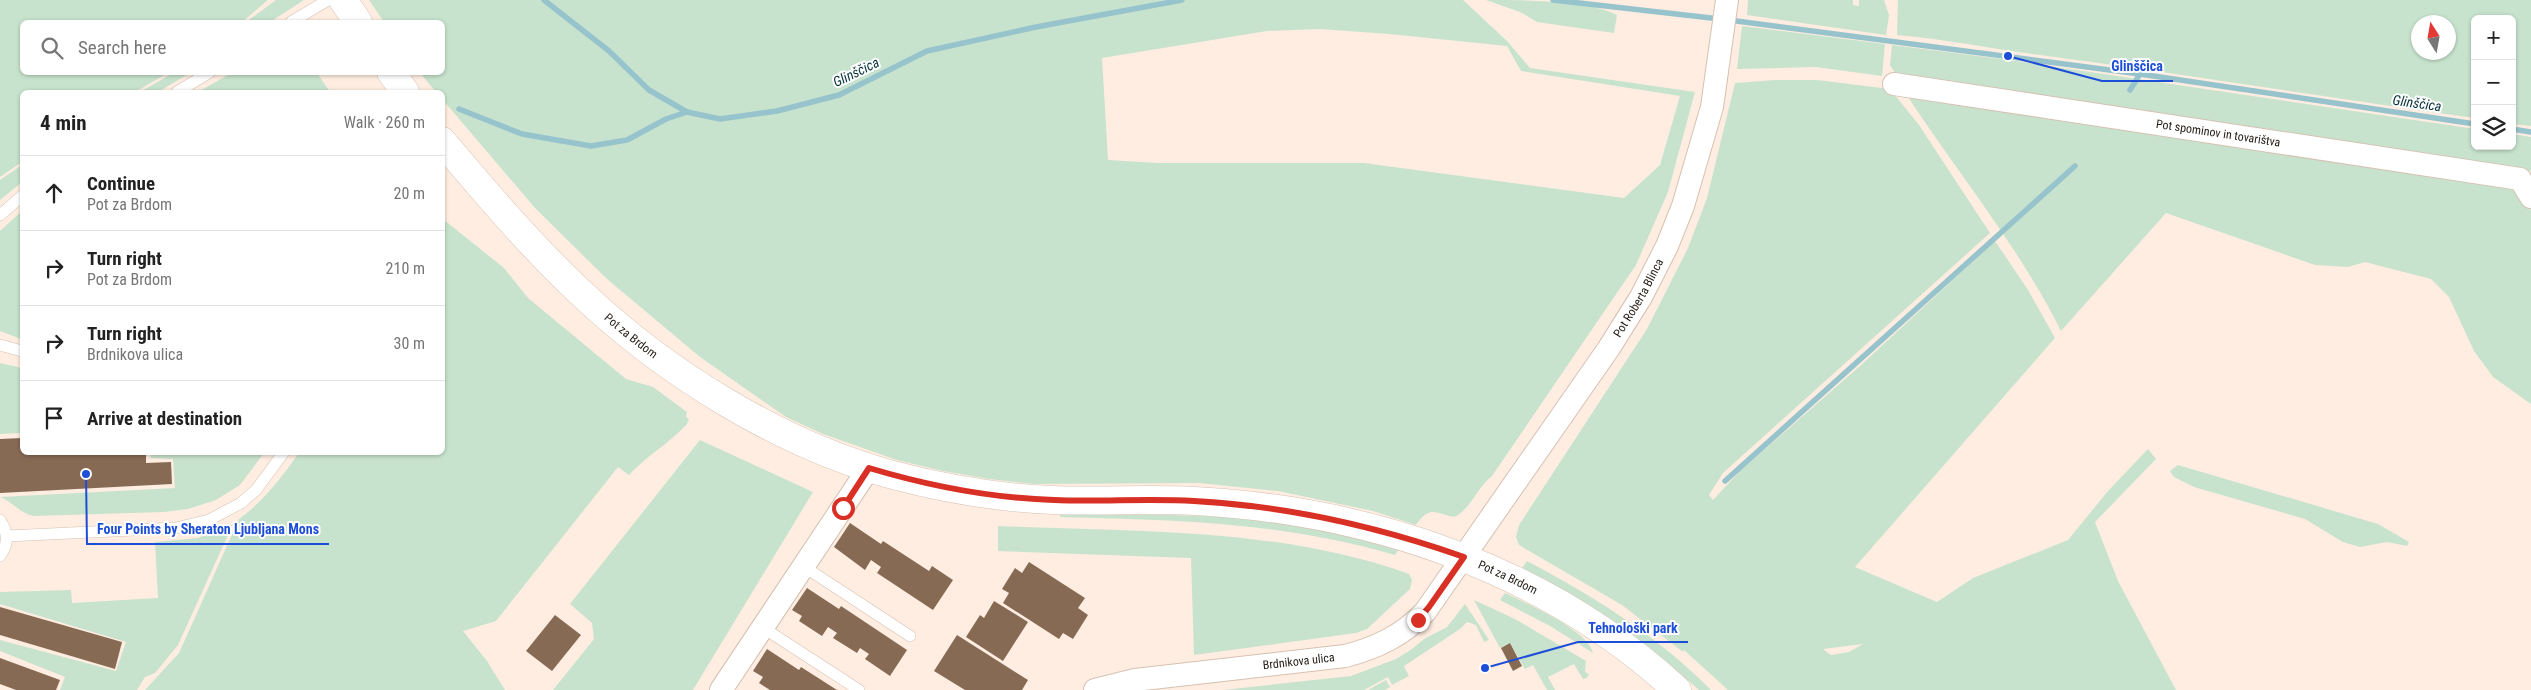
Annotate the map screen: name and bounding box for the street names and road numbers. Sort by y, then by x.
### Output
street label: Pot spominov in tovarištva [2155,117,2282,150]
street label: Pot Roberta Blinca [1611,256,1666,340]
street label: Pot za Brdom [602,310,660,361]
street label: Pot za Brdom [1476,558,1540,597]
street label: Brdnikova ulica [1262,650,1336,672]

